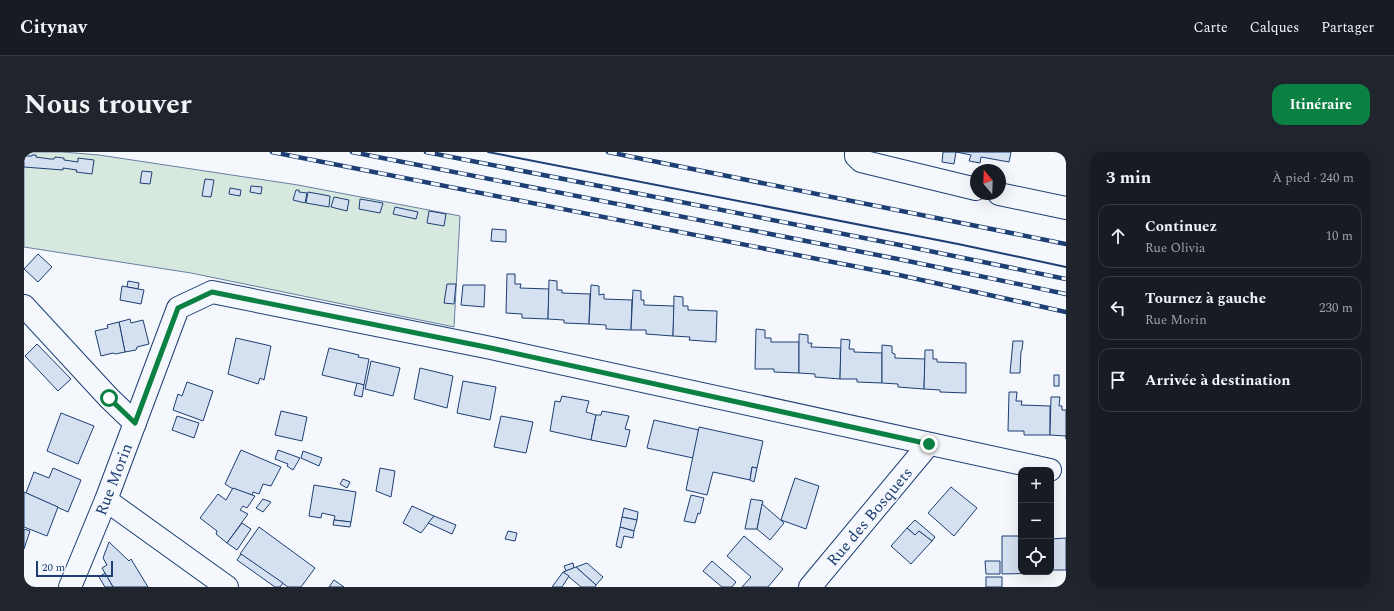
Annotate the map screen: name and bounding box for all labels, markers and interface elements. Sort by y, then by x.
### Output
text: Citynav [20,13,87,42]
text: Carte [1194,17,1228,38]
text: Calques [1250,17,1299,38]
text: Partager [1321,17,1374,38]
text: Nous trouver [24,83,192,126]
button: Itinéraire [1272,84,1370,125]
north arrow [970,164,1006,200]
text: 3 min [1106,165,1151,191]
text: À pied · 240 m [1272,168,1354,188]
text: Continuez [1145,215,1217,238]
icon: ahead [1107,225,1129,247]
text: 10 m [1326,226,1353,246]
text: Rue Olivia [1145,238,1205,258]
text: Tournez à gauche [1145,287,1266,310]
icon: left [1107,297,1129,319]
text: 230 m [1319,298,1353,318]
text: Rue Morin [1145,310,1207,330]
icon: arrive [1107,369,1129,391]
text: Arrivée à destination [1145,369,1291,392]
route start [100,389,118,407]
route end [920,435,938,453]
street label: Rue Morin [89,440,139,519]
street label: Rue des Bosquets [821,462,919,572]
map controls [1018,467,1054,575]
button: + [1018,467,1054,503]
button: − [1018,503,1054,539]
button: locate [1018,539,1054,575]
scale bar [36,559,113,578]
text: 20 m [42,559,65,576]

